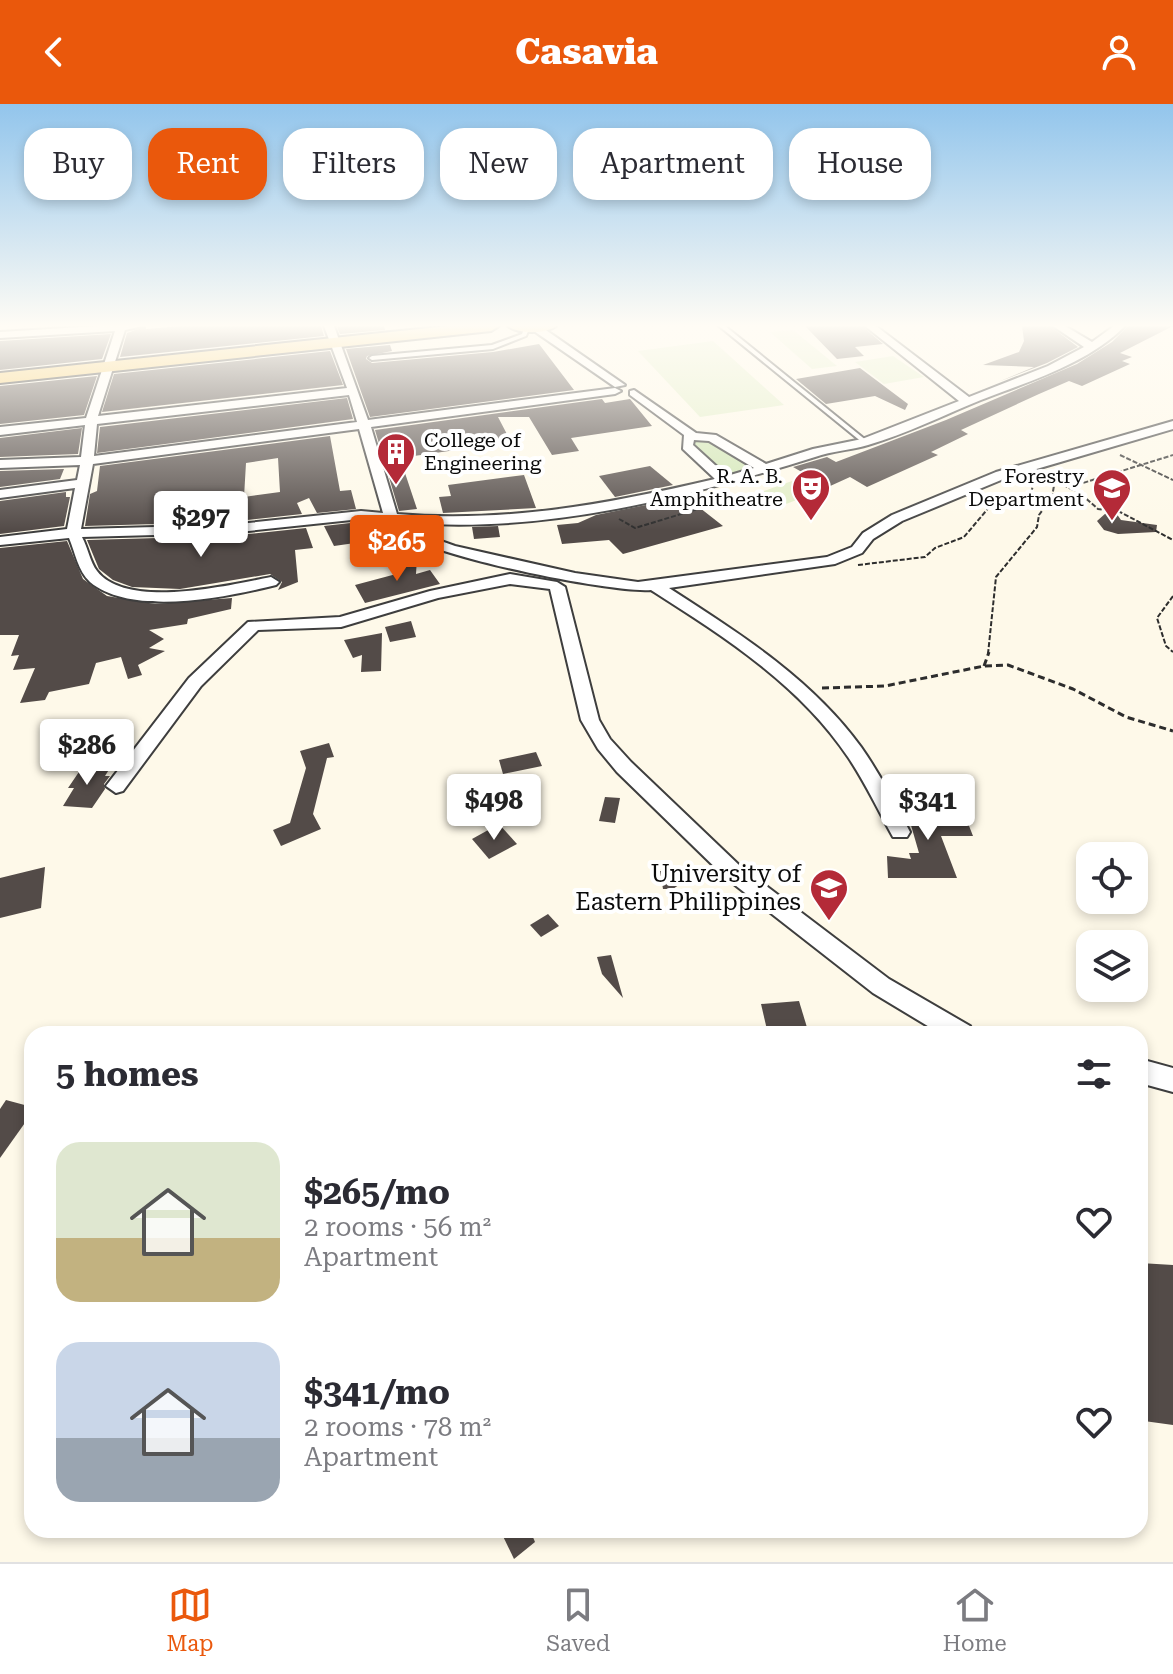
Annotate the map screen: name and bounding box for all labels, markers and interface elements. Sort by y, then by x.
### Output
icon: back [32,30,76,74]
icon: person [1097,30,1141,74]
text: Casavia [515,31,658,73]
chip: Buy [24,128,132,200]
chip: Rent [148,128,267,200]
chip: Filters [283,128,424,200]
chip: New [440,128,557,200]
chip: Apartment [573,128,773,200]
chip: House [789,128,931,200]
place label: College of Engineering [424,428,542,475]
building icon: College of Engineering [375,431,417,486]
place label: R. A. B. Amphitheatre [650,464,783,511]
place label: Forestry Department [968,464,1085,511]
theatre icon: R. A. B. Amphitheatre [790,467,832,522]
school or university icon: Forestry Department [1091,467,1133,522]
pin: $297 [154,491,248,559]
text: $297 [172,502,230,532]
pin: $265 [350,515,444,583]
text: $265 [368,526,426,556]
pin: $286 [40,719,134,787]
text: $286 [58,730,116,760]
pin: $498 [447,774,541,842]
pin: $341 [881,774,975,842]
text: $498 [465,785,523,815]
text: $341 [899,785,957,815]
map controls [1076,842,1148,1002]
button: locate [1076,842,1148,914]
place label: University of Eastern Philippines [575,860,802,916]
school or university icon: University of Eastern Philippines [808,867,850,922]
button: layers [1076,930,1148,1002]
icon: filters [1072,1052,1116,1096]
text: 5 homes [56,1054,199,1094]
text: $265/mo [304,1172,450,1212]
icon: home [120,1174,216,1270]
icon: heart [1072,1200,1116,1244]
text: 2 rooms · 56 m² [304,1212,491,1242]
text: Apartment [304,1242,438,1272]
text: $341/mo [304,1372,450,1412]
icon: home [120,1374,216,1470]
icon: heart [1072,1400,1116,1444]
text: 2 rooms · 78 m² [304,1412,491,1442]
text: Apartment [304,1442,438,1472]
tab: Map [166,1583,213,1656]
tab: Saved [546,1583,610,1656]
tab: Home [943,1583,1007,1656]

